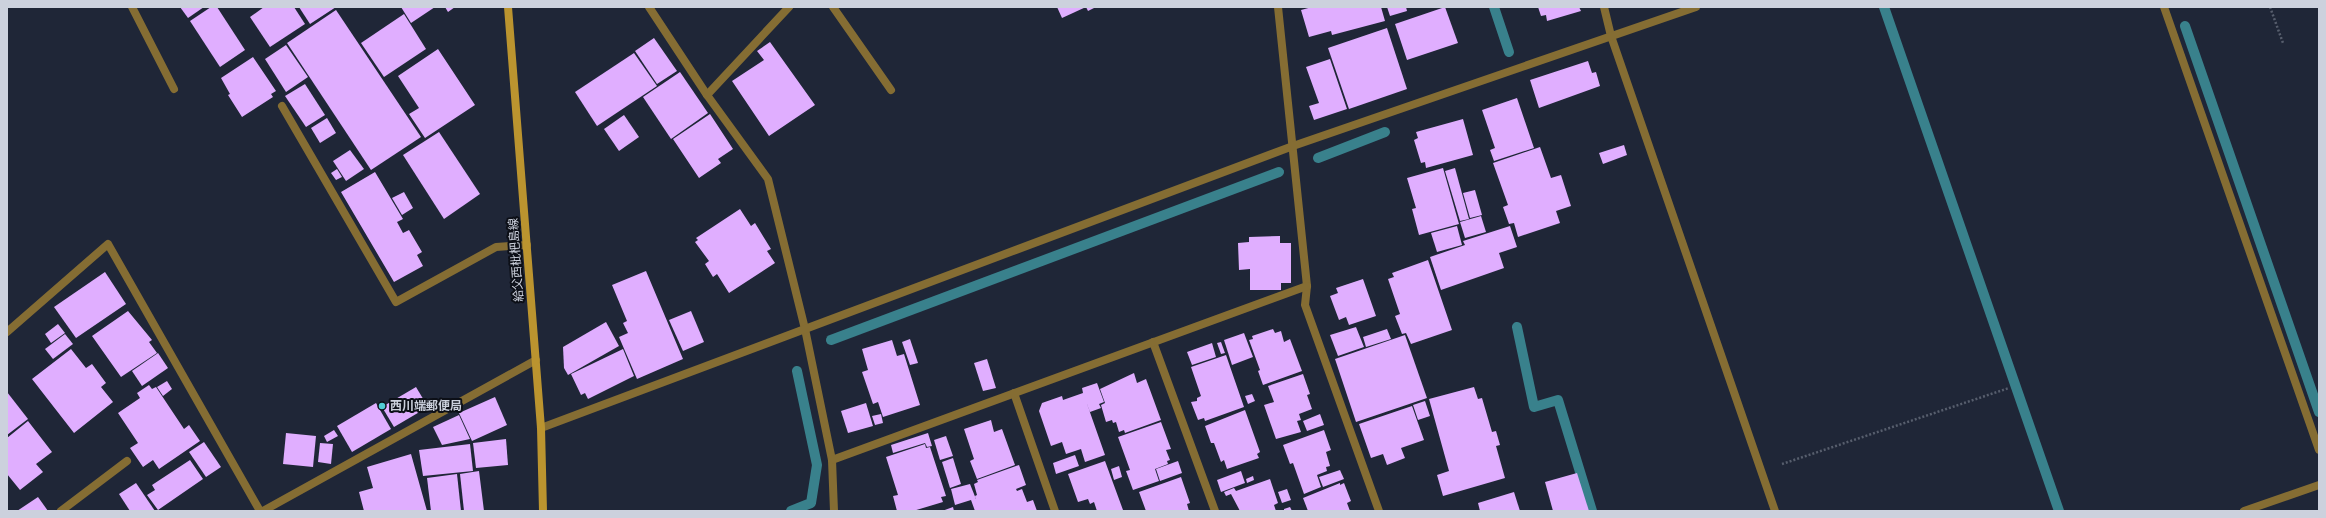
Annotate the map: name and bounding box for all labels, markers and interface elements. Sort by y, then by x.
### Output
street label: 給父西枇杷島線 [506,218,526,302]
place label: 西川端郵便局 [390,399,462,413]
marker: 西川端郵便局 [377,401,387,411]

